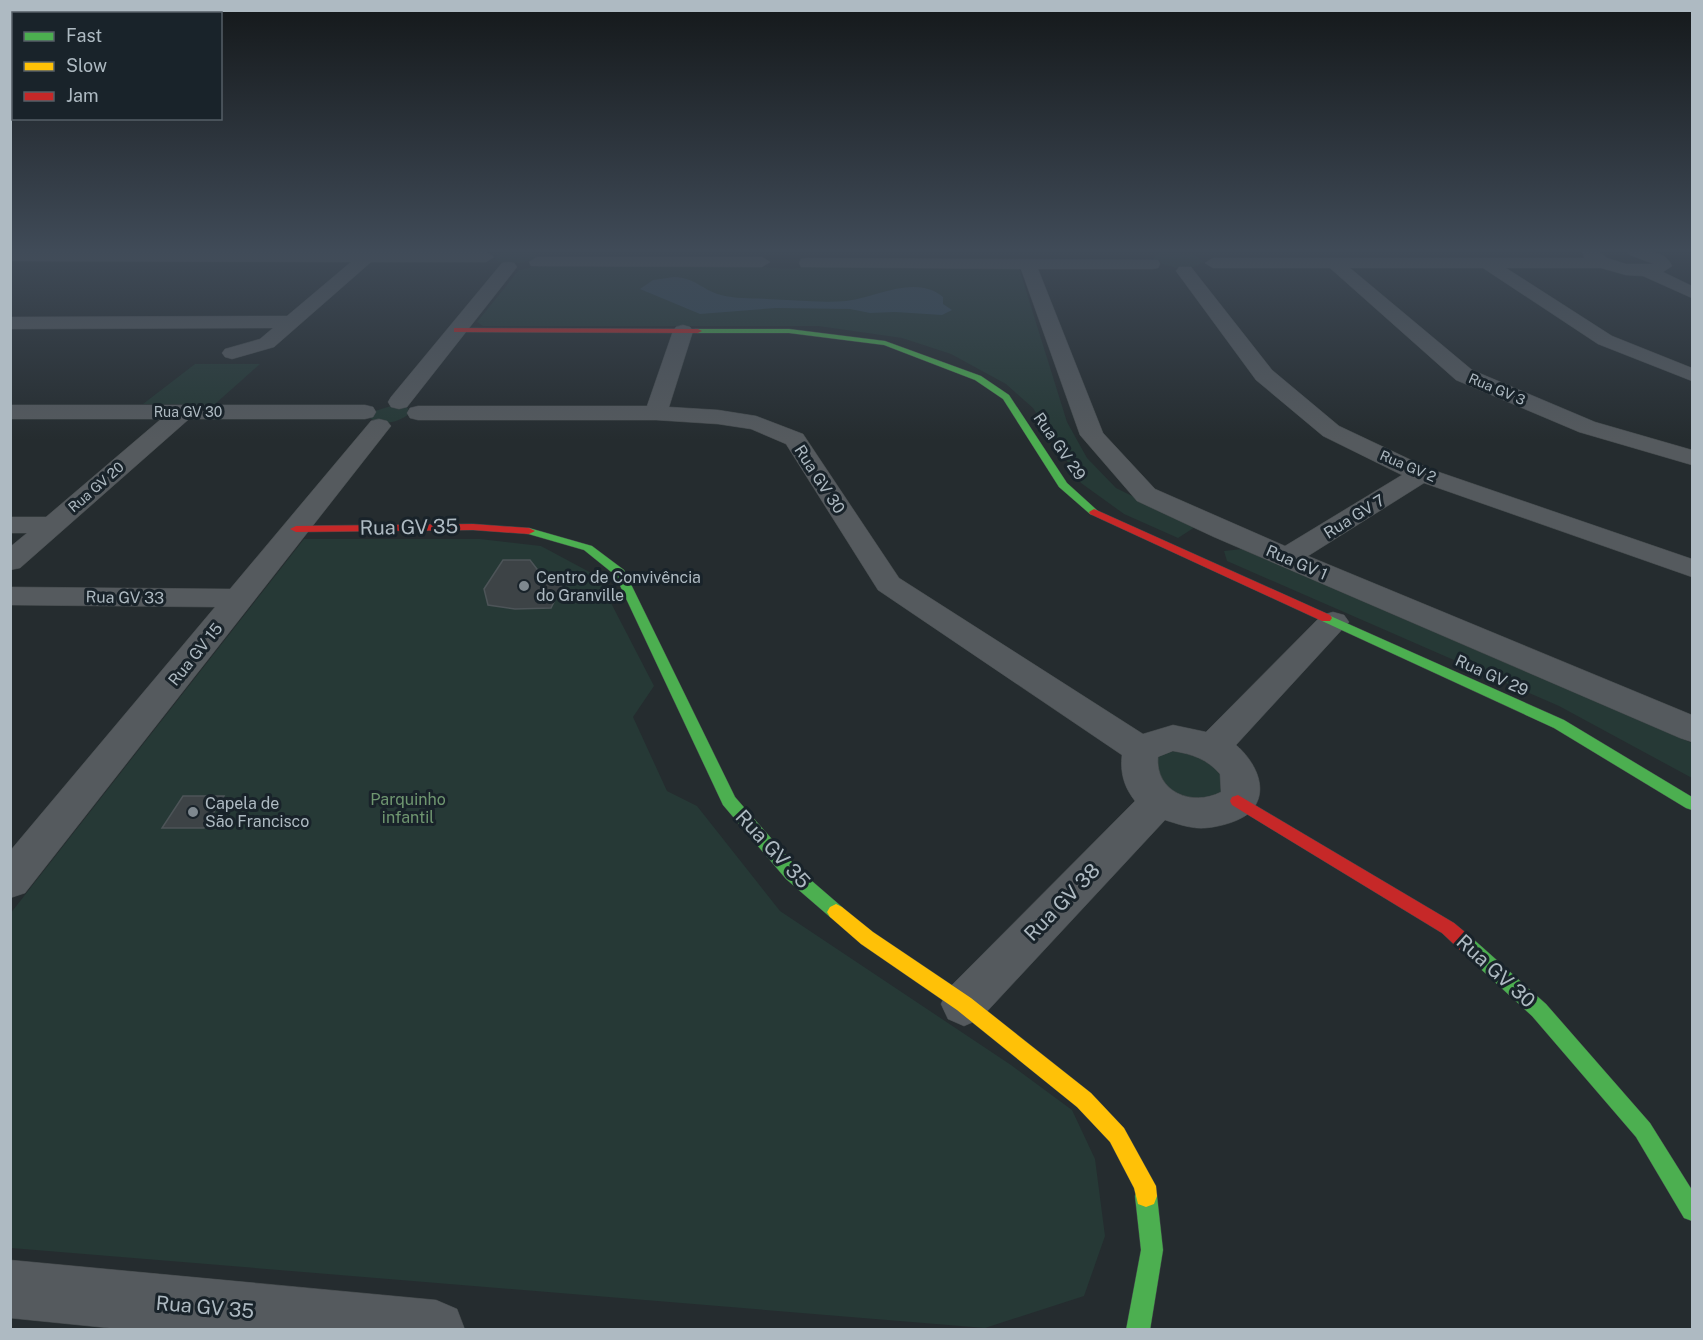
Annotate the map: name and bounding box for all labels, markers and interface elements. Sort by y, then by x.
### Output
legend [12,12,222,120]
text: Fast [66,25,102,46]
text: Slow [66,55,107,76]
text: Jam [66,85,99,106]
street label: Rua GV 3 [1466,370,1528,408]
street label: Rua GV 30 [154,404,222,420]
street label: Rua GV 29 [1029,409,1090,484]
street label: Rua GV 30 [790,441,849,517]
street label: Rua GV 2 [1377,447,1439,485]
street label: Rua GV 20 [65,459,127,515]
street label: Rua GV 7 [1320,490,1388,543]
street label: Rua GV 35 [360,514,458,540]
street label: Rua GV 1 [1263,541,1330,584]
place label: Centro de Convivência do Granville [536,568,701,605]
marker: Centro de Convivência do Granville [517,579,531,593]
street label: Rua GV 33 [86,587,164,608]
street label: Rua GV 15 [164,619,226,690]
street label: Rua GV 29 [1452,651,1531,700]
park label: Parquinho infantil [370,790,446,827]
place label: Capela de São Francisco [205,794,309,831]
marker: Capela de São Francisco [186,805,200,819]
street label: Rua GV 35 [731,805,815,893]
street label: Rua GV 38 [1019,858,1105,946]
street label: Rua GV 30 [1452,929,1540,1013]
street label: Rua GV 35 [155,1291,255,1323]

